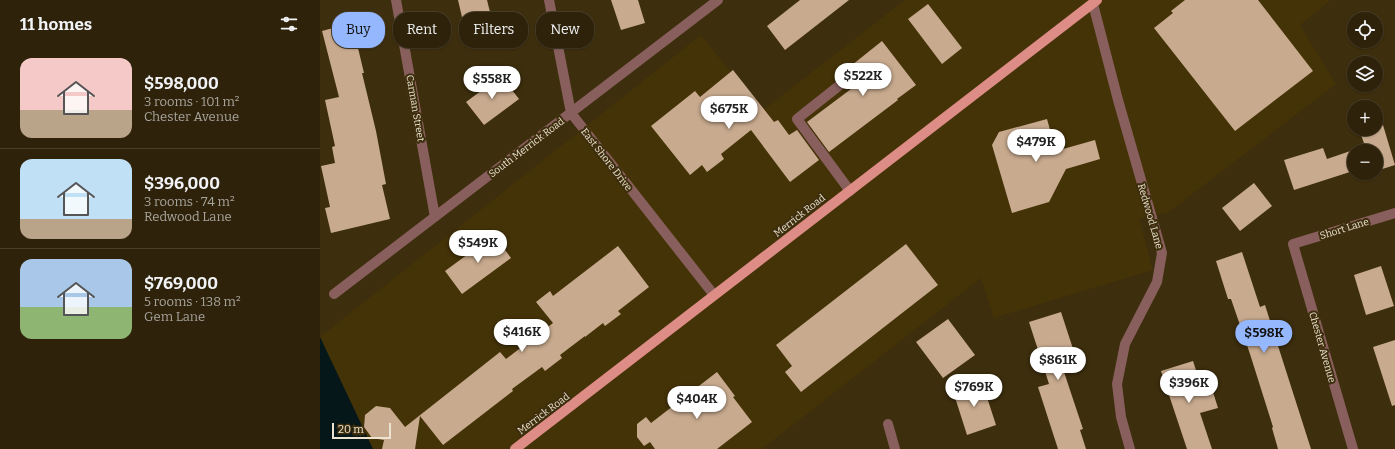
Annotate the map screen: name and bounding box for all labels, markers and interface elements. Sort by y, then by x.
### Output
chip: Buy [332,12,385,48]
chip: Rent [393,12,451,48]
chip: Filters [459,12,528,48]
chip: New [536,12,594,48]
map controls [1347,12,1383,180]
button: locate [1347,12,1383,48]
icon: filters [278,13,300,35]
text: 11 homes [20,14,92,35]
button: layers [1347,56,1383,92]
pin: $522K [835,63,891,97]
pin: $558K [464,66,520,100]
text: $522K [844,68,882,83]
text: $558K [473,71,512,86]
text: $598,000 [144,73,219,94]
icon: home [52,74,100,122]
street label: Carman Street [403,74,427,143]
text: 3 rooms · 101 m² [144,94,239,109]
pin: $675K [701,96,757,130]
button: + [1347,100,1383,136]
text: $675K [710,101,748,116]
text: Chester Avenue [144,109,239,124]
street label: South Merrick Road [486,115,567,180]
street label: East Shore Drive [578,126,634,193]
pin: $479K [1008,129,1064,163]
text: $479K [1016,134,1056,149]
button: − [1347,144,1383,180]
text: $396,000 [144,173,220,194]
icon: home [52,175,100,223]
street label: Redwood Lane [1135,182,1165,250]
street label: Merrick Road [772,192,828,240]
text: 3 rooms · 74 m² [144,194,235,209]
text: Redwood Lane [144,209,232,224]
street label: Short Lane [1318,216,1370,242]
pin: $549K [450,230,506,264]
text: $549K [458,235,498,250]
text: $769,000 [144,273,218,294]
icon: home [52,275,100,323]
text: 5 rooms · 138 m² [144,294,241,309]
text: Gem Lane [144,309,205,324]
street label: Chester Avenue [1306,310,1338,384]
pin: $416K [494,319,550,353]
pin: $598K [1236,320,1292,354]
text: $416K [503,324,541,339]
text: $598K [1244,325,1284,340]
pin: $861K [1030,347,1086,381]
text: $861K [1039,352,1077,367]
pin: $396K [1161,370,1217,404]
pin: $769K [946,374,1002,408]
text: $396K [1169,375,1209,390]
text: $769K [954,379,994,394]
pin: $404K [669,386,725,420]
street label: Merrick Road [515,390,572,437]
text: $404K [676,391,718,406]
scale bar [332,421,391,440]
text: 20 m [338,423,364,436]

